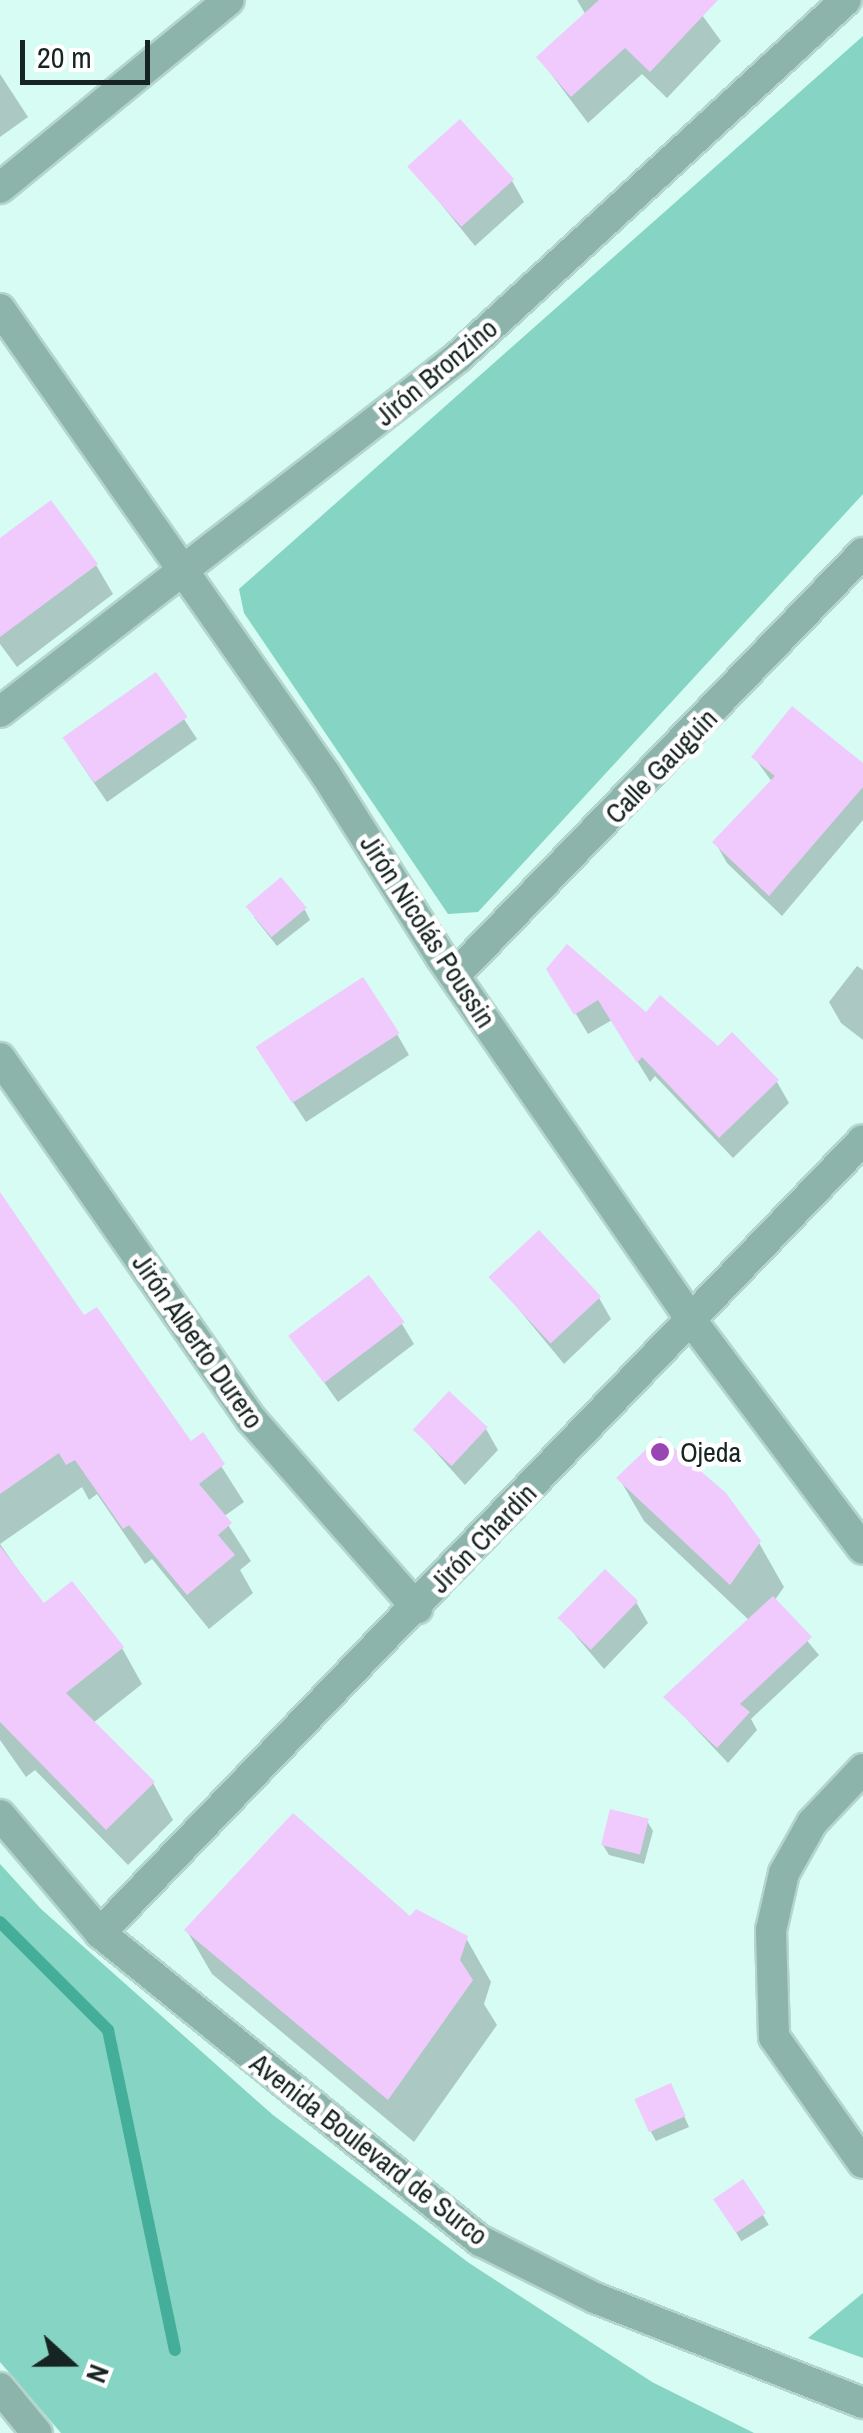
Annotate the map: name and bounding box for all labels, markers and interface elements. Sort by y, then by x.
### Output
scale bar [25,20,155,82]
text: 20 m [37,37,92,77]
street label: Jirón Bronzino [368,311,504,433]
street label: Calle Gauguin [598,702,724,830]
street label: Jirón Nicolás Poussin [353,828,503,1034]
street label: Jirón Alberto Durero [125,1247,271,1435]
place label: Ojeda [680,1435,741,1469]
marker: Ojeda [649,1441,671,1463]
street label: Jirón Chardin [423,1476,543,1600]
street label: Avenida Boulevard de Surco [244,2046,494,2252]
north arrow [20,2313,120,2413]
text: N [77,2359,119,2388]

